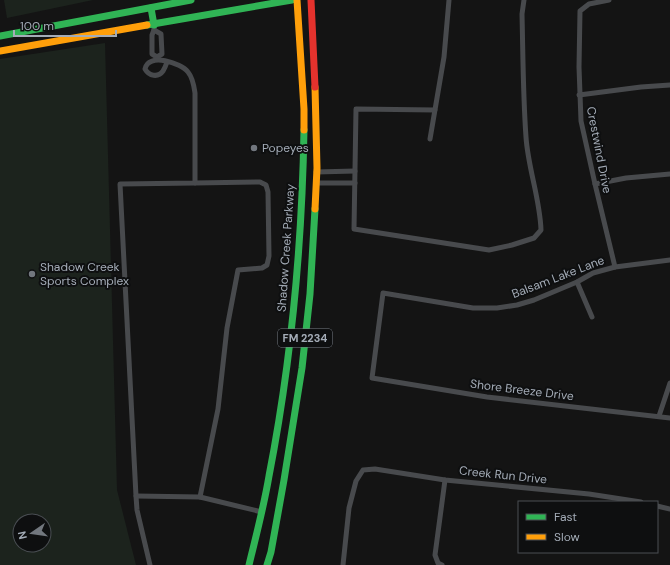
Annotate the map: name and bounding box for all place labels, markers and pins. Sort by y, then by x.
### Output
place label: Popeyes [262,140,309,156]
marker: Popeyes [249,143,259,153]
place label: Shadow Creek Sports Complex [40,259,129,289]
marker: Shadow Creek Sports Complex [27,269,37,279]

